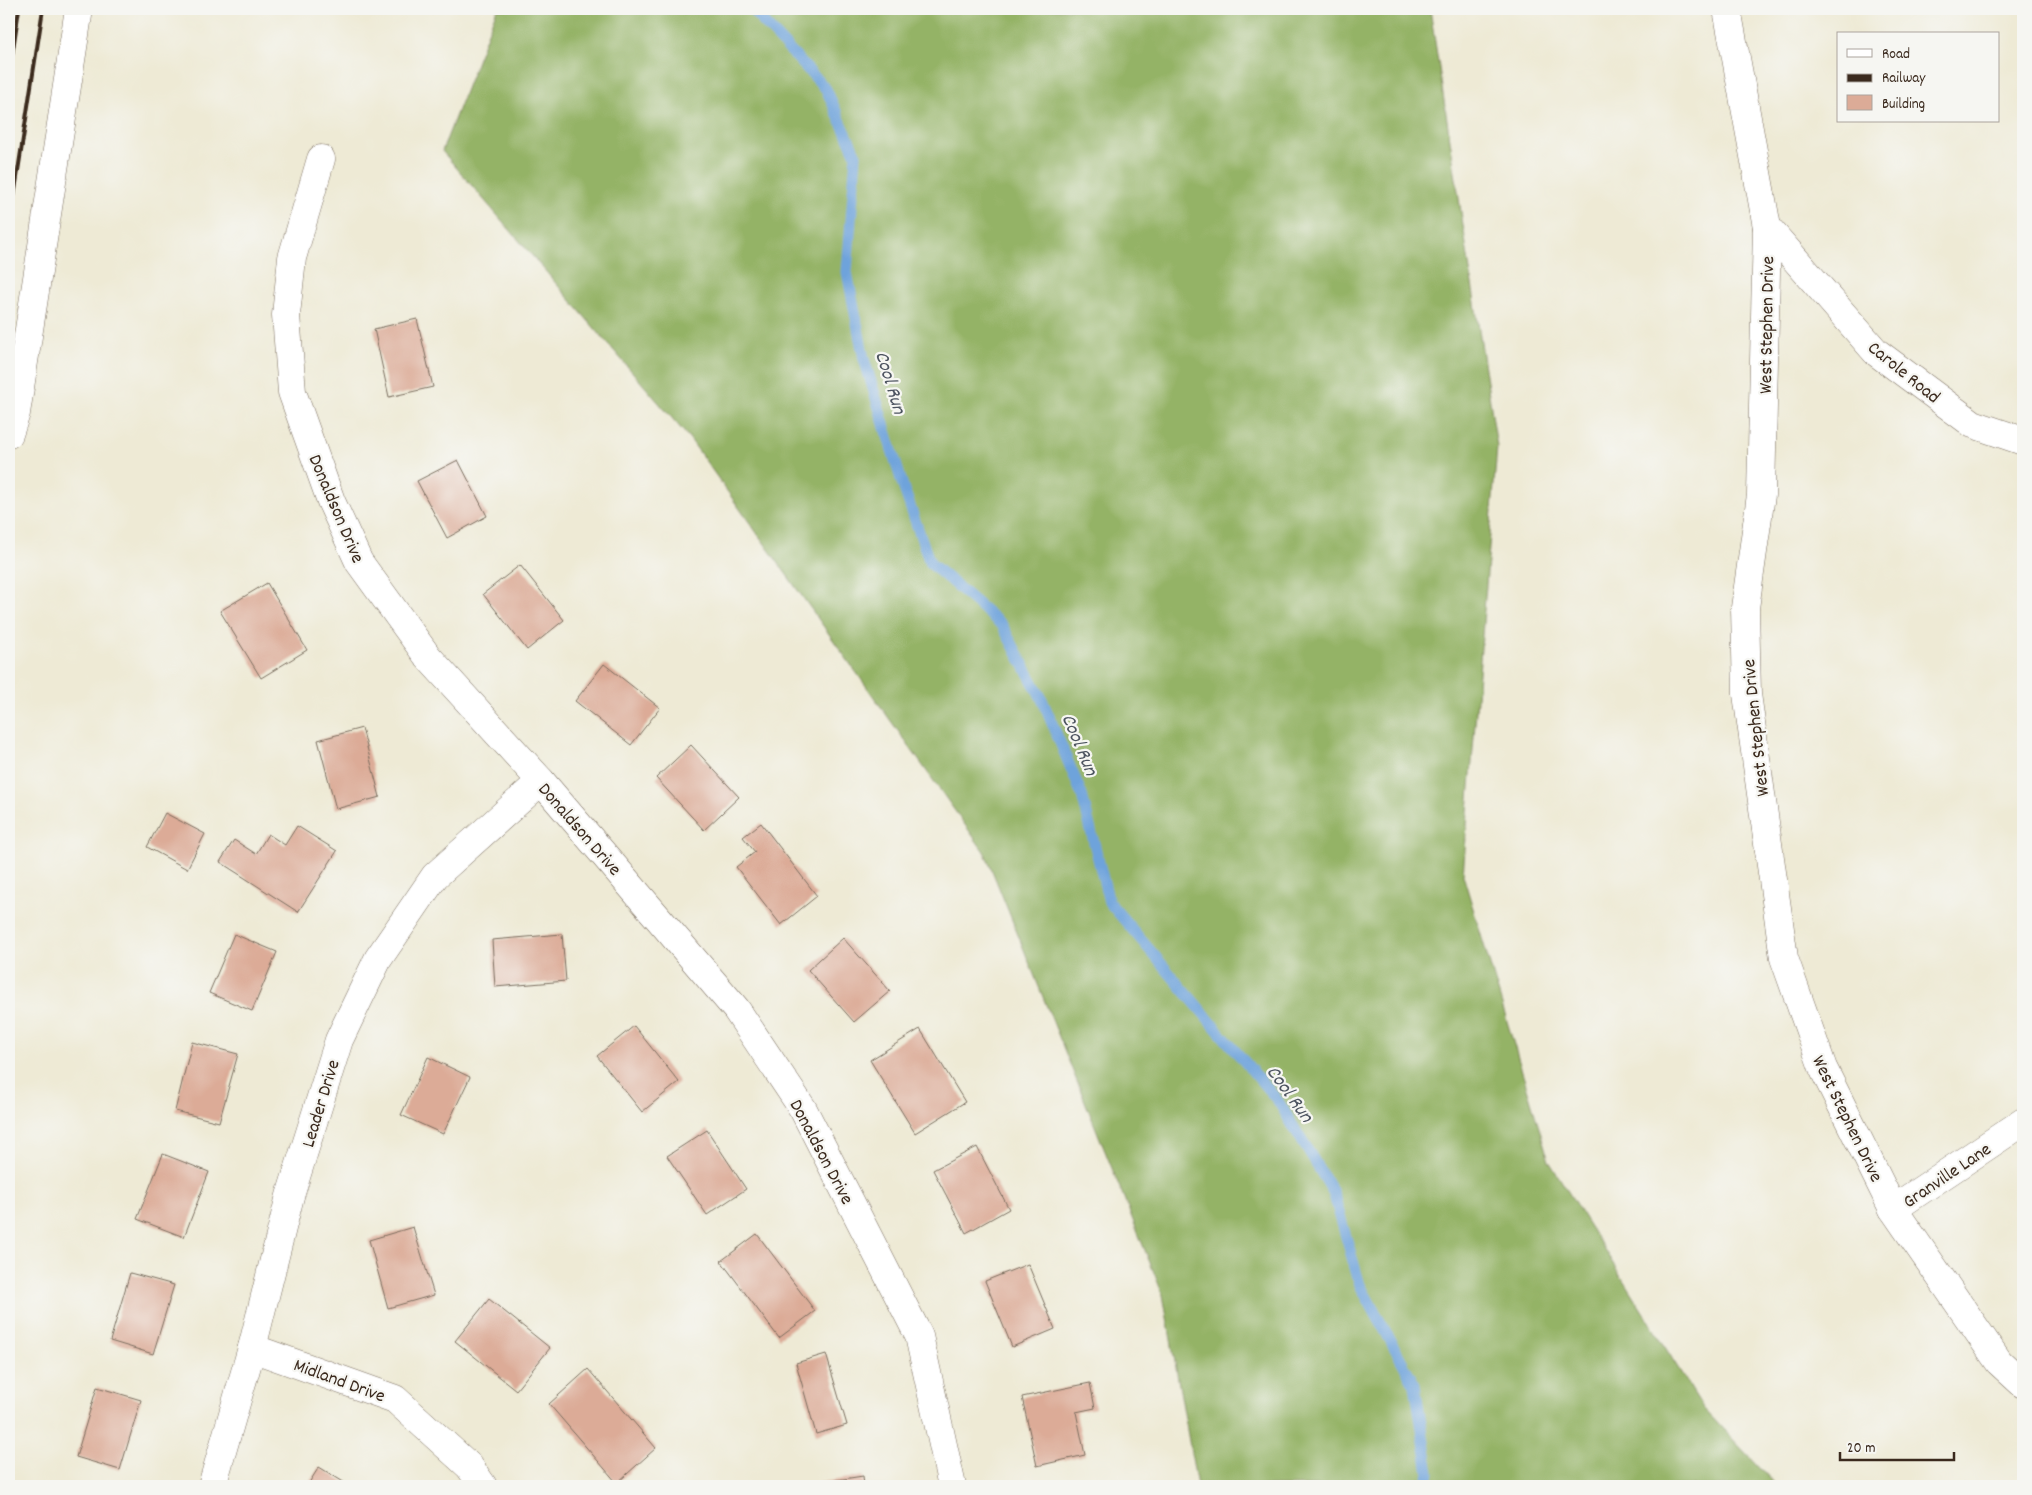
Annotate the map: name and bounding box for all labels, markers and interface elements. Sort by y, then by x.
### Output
legend [1837,32,2000,122]
text: Road [1882,44,1910,66]
text: Railway [1882,68,1926,90]
text: Building [1882,94,1925,116]
street label: West Stephen Drive [1754,256,1783,394]
street label: Carole Road [1861,336,1945,411]
water label: Cool Run [866,348,912,419]
street label: Donaldson Drive [300,451,370,568]
street label: West Stephen Drive [1737,658,1778,798]
water label: Cool Run [1053,710,1104,781]
street label: Donaldson Drive [530,778,626,883]
street label: West Stephen Drive [1803,1052,1888,1187]
street label: Leader Drive [296,1057,348,1151]
water label: Cool Run [1258,1060,1319,1130]
street label: Donaldson Drive [781,1095,859,1210]
street label: Granville Lane [1898,1137,1998,1216]
street label: Midland Drive [289,1353,388,1411]
scale bar [1840,1430,1953,1462]
text: 20 m [1847,1438,1875,1460]

